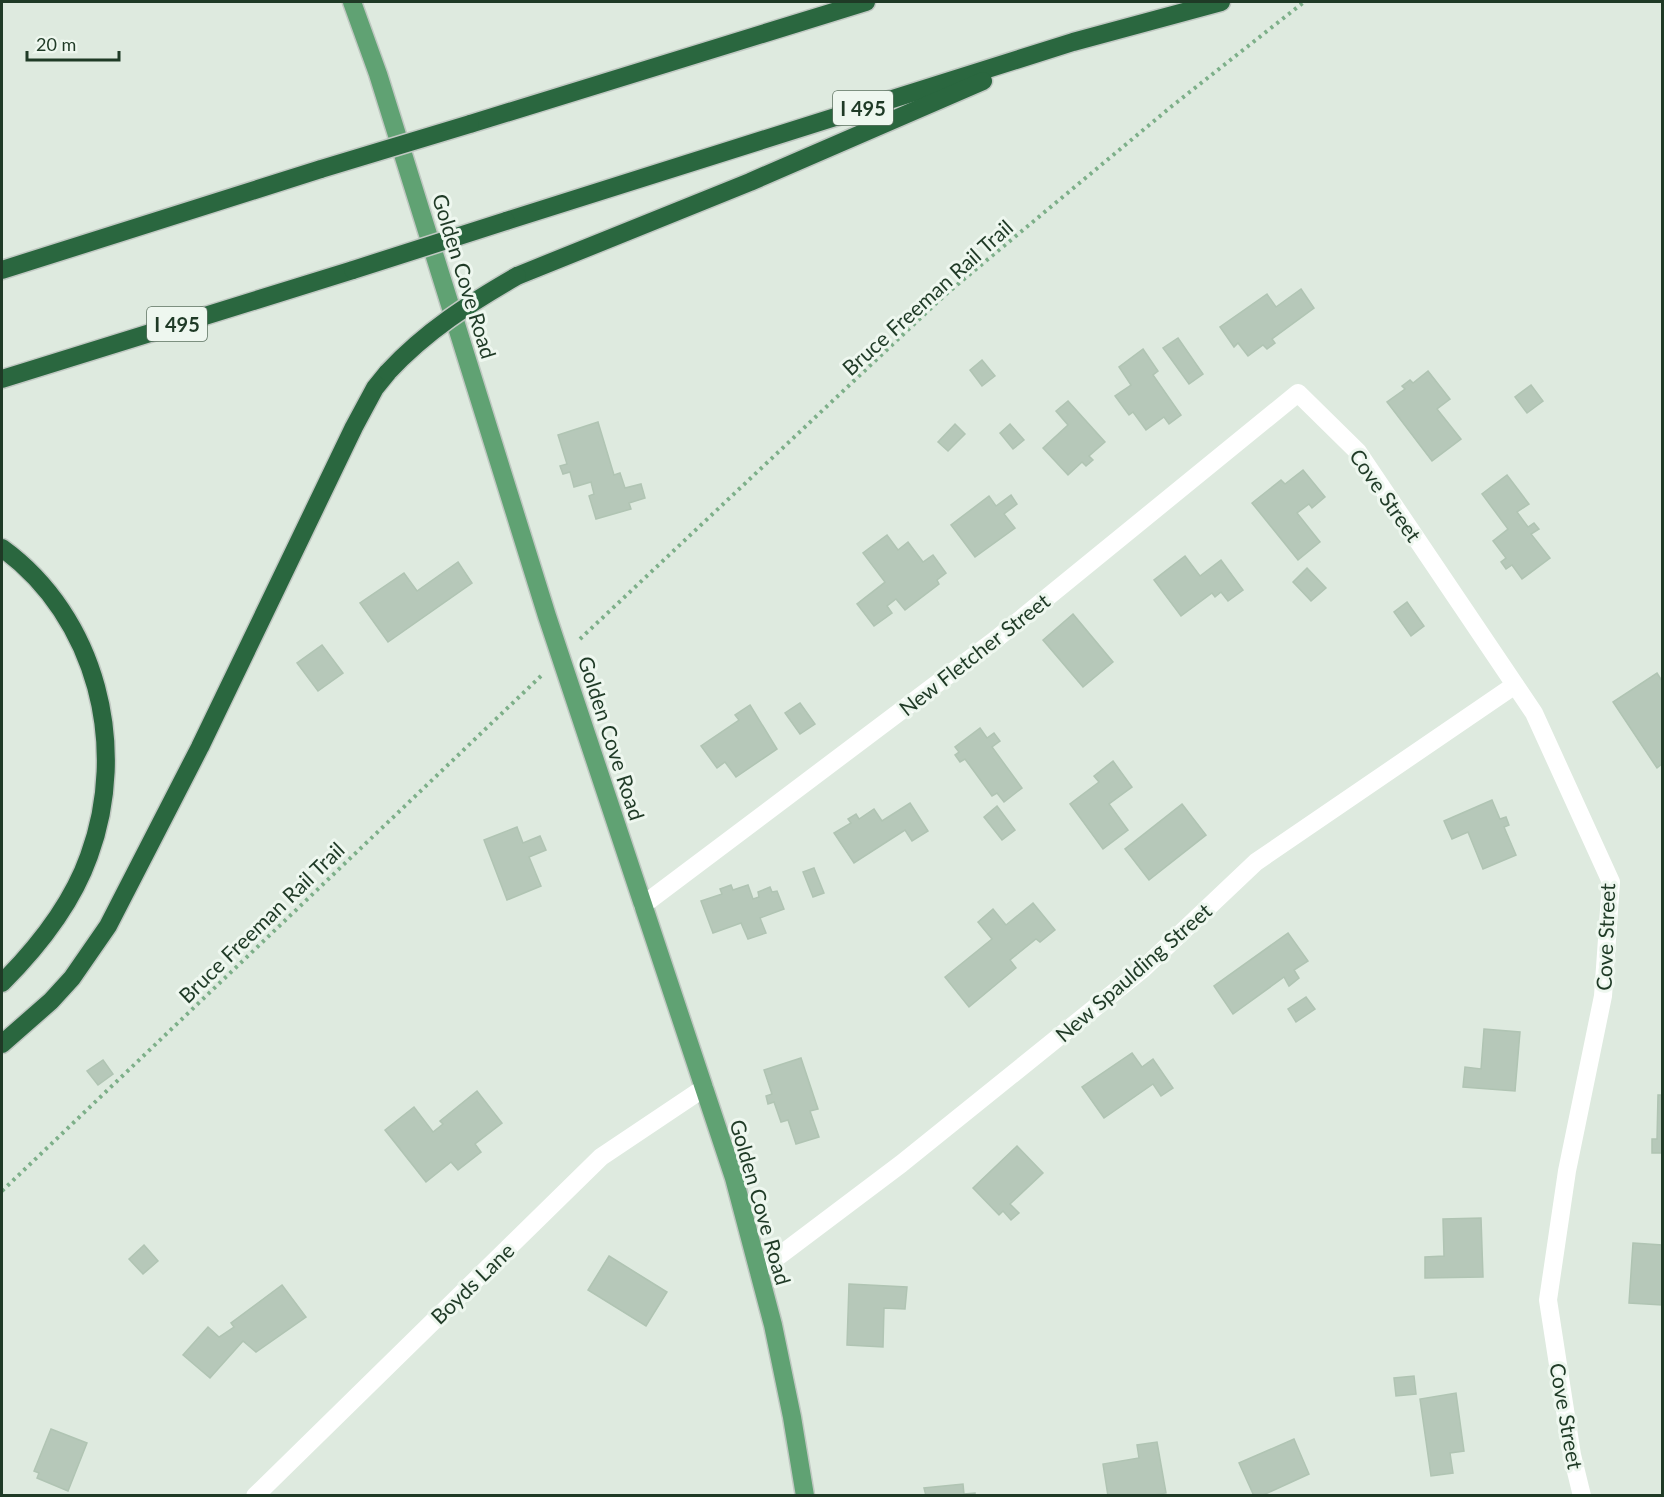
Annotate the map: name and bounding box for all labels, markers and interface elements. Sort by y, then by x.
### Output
scale bar [27,24,118,62]
text: 20 m [36,33,76,55]
road number: I 495 [833,91,893,125]
street label: Golden Cove Road [428,191,502,361]
street label: Bruce Freeman Rail Trail [837,214,1017,380]
road number: I 495 [147,307,207,341]
street label: Cove Street [1345,444,1427,547]
street label: New Fletcher Street [894,587,1055,720]
street label: Golden Cove Road [574,653,650,823]
street label: Bruce Freeman Rail Trail [173,836,349,1008]
street label: Cove Street [1591,882,1619,991]
street label: New Spaulding Street [1050,897,1216,1046]
street label: Golden Cove Road [725,1116,797,1288]
street label: Boyds Lane [425,1237,519,1329]
street label: Cove Street [1545,1361,1589,1472]

